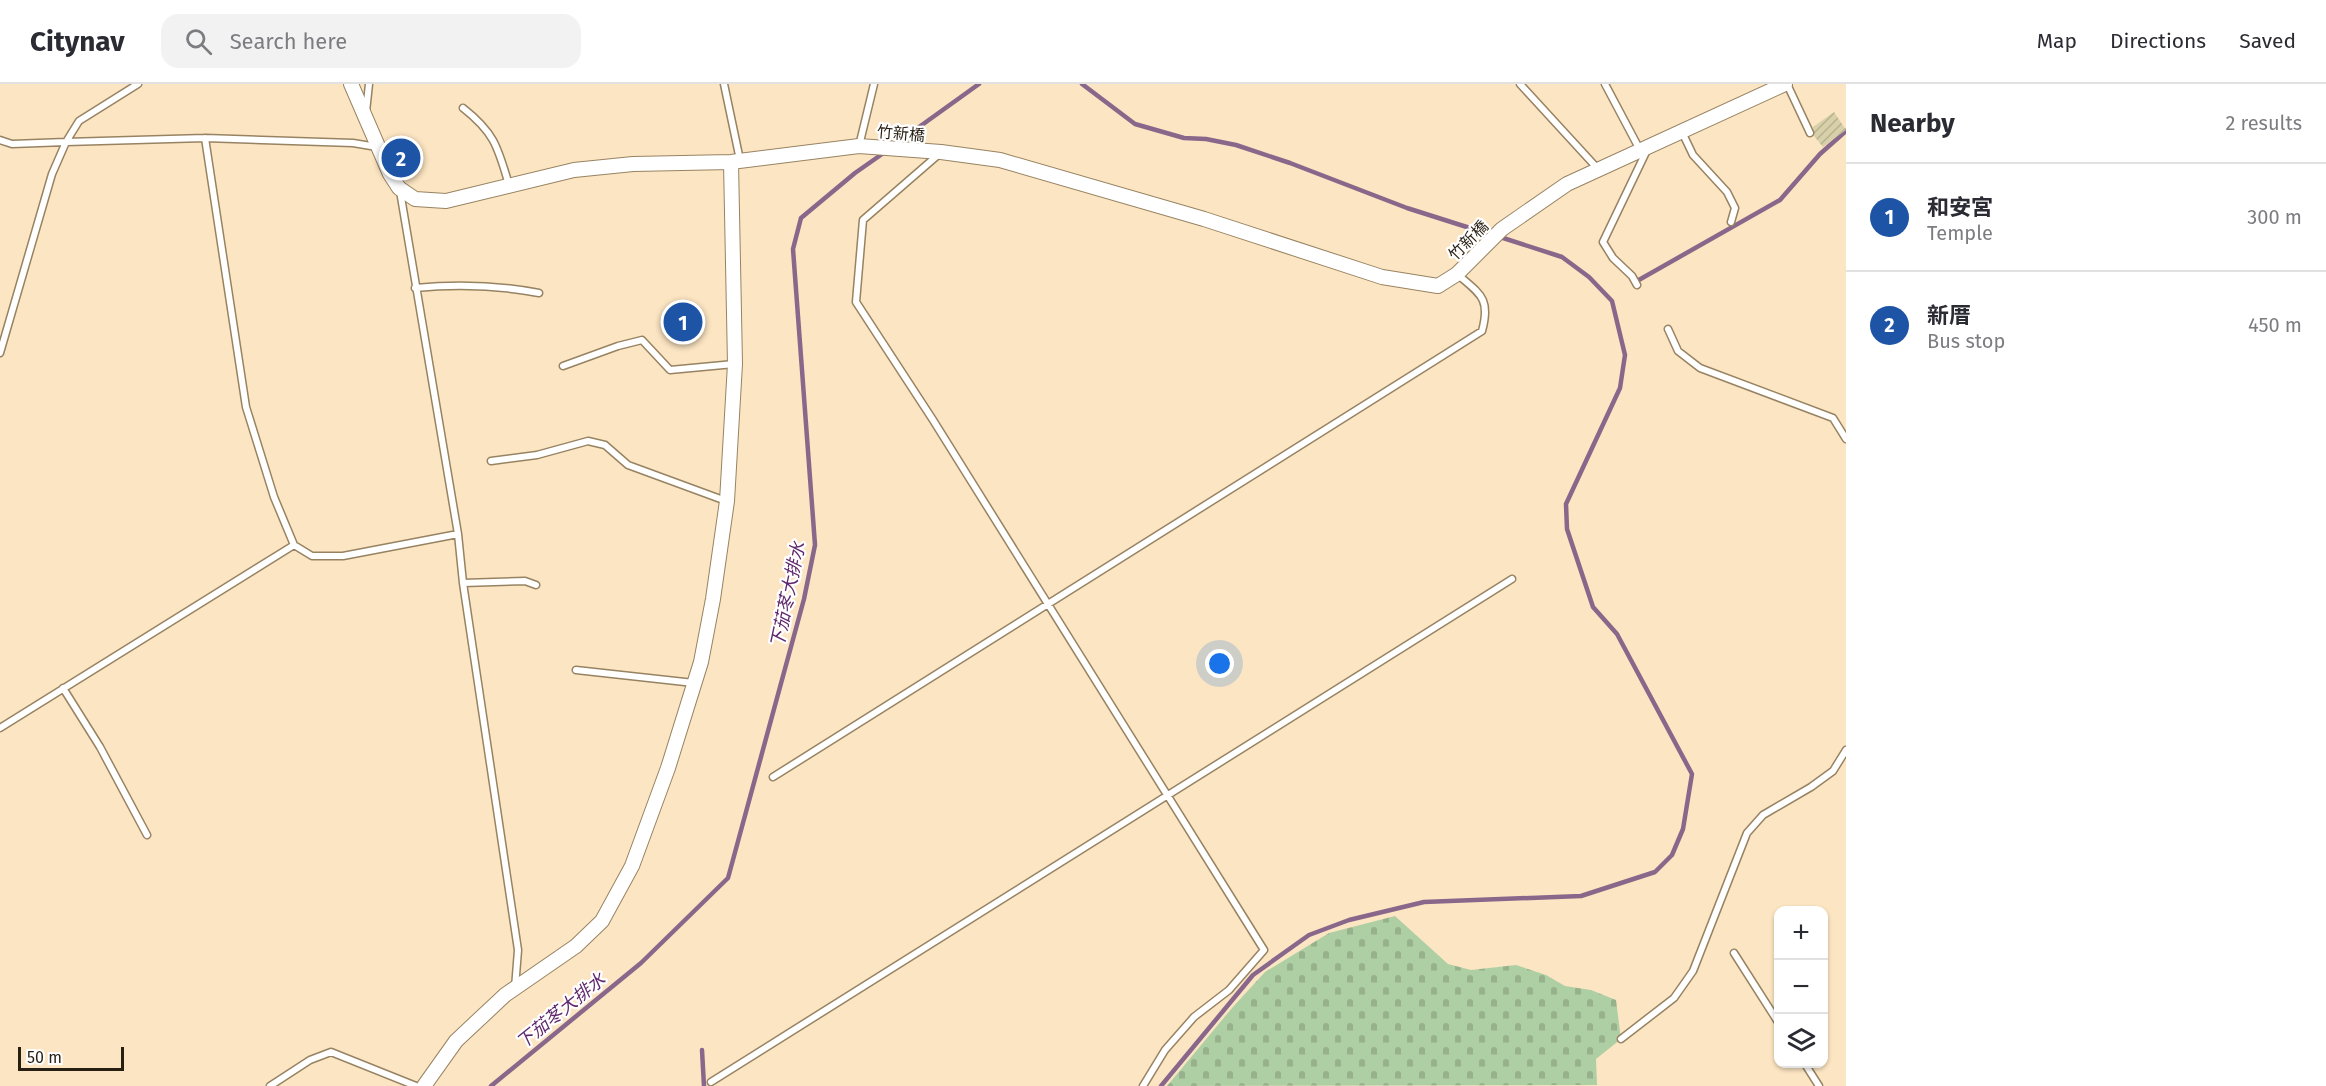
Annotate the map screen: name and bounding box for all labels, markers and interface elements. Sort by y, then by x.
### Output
search box [161,14,581,68]
text: Citynav [30,25,125,58]
icon: search [182,25,215,58]
text: Search here [230,28,347,55]
text: Map [2037,28,2077,54]
text: Directions [2110,28,2206,54]
text: Saved [2239,28,2296,54]
text: Nearby [1870,108,1955,139]
text: 2 results [2225,111,2302,135]
street label: 竹新橋 [876,122,926,145]
pin: 2 [382,136,420,181]
text: 和安宮 [1927,194,1993,221]
text: 1 [1885,205,1894,229]
text: 300 m [2247,205,2302,229]
street label: 竹新橋 [1445,217,1492,264]
text: Temple [1927,221,1993,245]
pin: 1 [664,300,702,344]
text: 新厝 [1927,302,1971,329]
text: 2 [1884,313,1895,337]
text: 450 m [2248,313,2302,337]
text: Bus stop [1927,329,2005,353]
water label: 下茄苳大排水 [766,539,810,650]
your location [1205,649,1234,678]
map controls [1774,906,1828,1068]
button: + [1774,906,1828,960]
button: − [1774,960,1828,1014]
water label: 下茄苳大排水 [512,968,611,1054]
button: layers [1774,1014,1828,1068]
scale bar [18,1044,124,1072]
text: 50 m [27,1048,62,1067]

